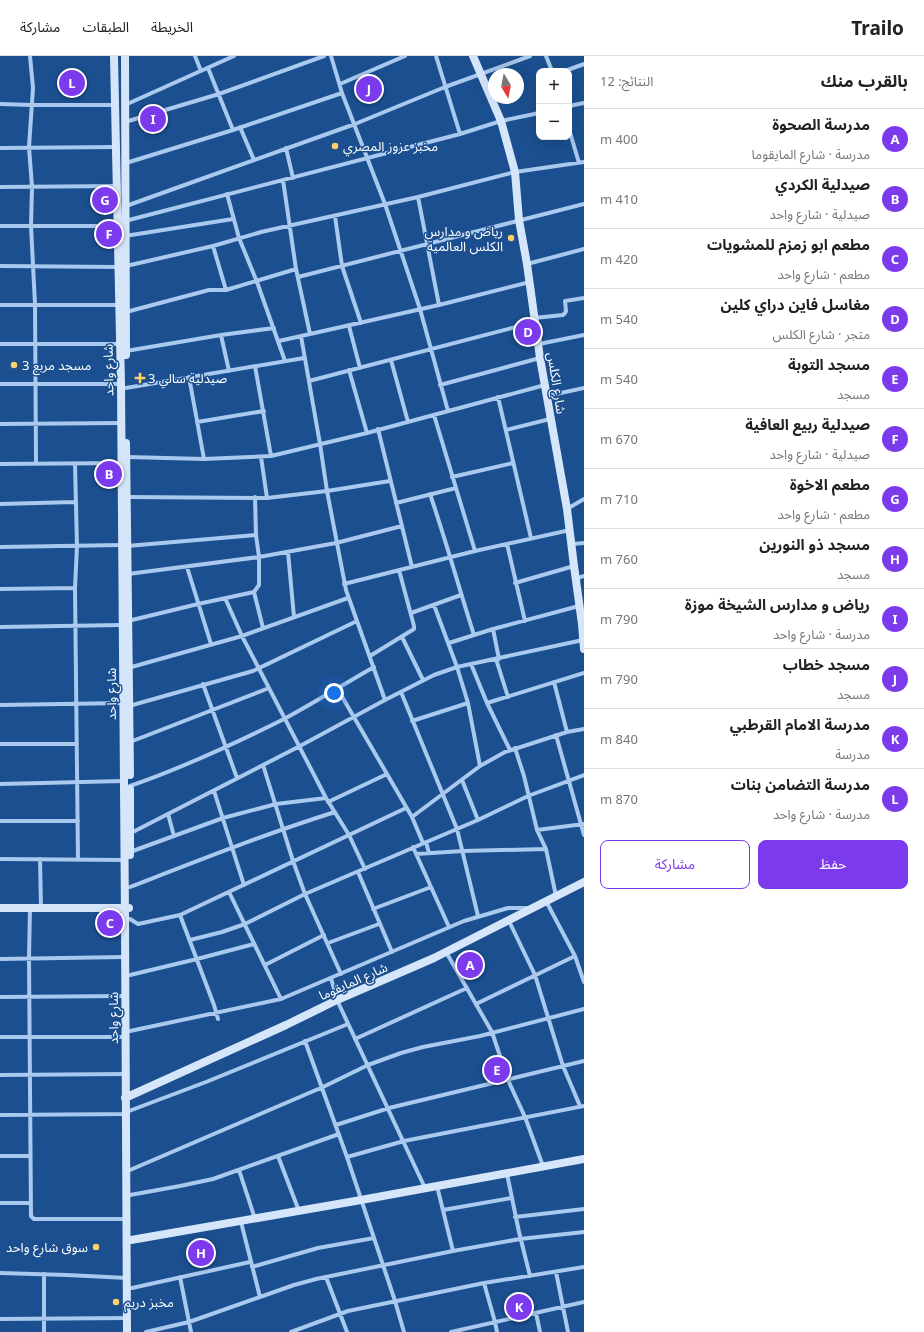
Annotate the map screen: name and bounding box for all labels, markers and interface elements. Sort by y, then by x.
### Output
text: Trailo [851,15,904,41]
text: مشاركة [20,17,60,36]
text: الطبقات [82,17,129,36]
text: الخريطة [151,17,193,36]
pin: L [59,68,85,98]
north arrow [488,68,524,104]
map controls [536,68,572,140]
button: + [536,68,572,104]
text: بالقرب منك [821,69,908,92]
text: النتائج: 12 [600,72,653,90]
pin: J [356,74,382,104]
pin: I [140,104,166,134]
button: − [536,104,572,140]
text: مدرسة الصحوة [772,114,870,134]
text: 400 m [600,130,638,148]
text: A [891,130,900,148]
place label: مخبز عزوز المصري [343,137,438,157]
marker: مخبز عزوز المصري [330,141,340,151]
text: مدرسة · شارع المايقوما [752,145,870,163]
text: صيدلية الكردي [775,174,870,194]
pin: G [92,185,118,215]
text: 410 m [600,190,638,208]
text: B [891,190,899,208]
text: صيدلية · شارع واحد [770,205,870,223]
pin: F [96,219,122,249]
place label: رياض و مدارس الكلس العالمية [424,222,503,255]
marker: رياض و مدارس الكلس العالمية [506,233,516,243]
text: مطعم ابو زمزم للمشويات [707,234,870,254]
text: 420 m [600,250,638,268]
text: C [891,250,899,268]
text: مطعم · شارع واحد [777,265,870,283]
text: مغاسل فاين دراي كلين [720,294,870,314]
text: 540 m [600,310,638,328]
text: D [890,310,900,328]
pin: D [515,317,541,347]
text: متجر · شارع الكلس [772,325,870,343]
street label: شارع واحد [99,344,119,396]
street label: شارع الكلس [541,351,571,415]
text: مسجد التوبة [788,354,870,374]
place label: مسجد مربع 3 [22,356,91,376]
marker: مسجد مربع 3 [9,360,19,370]
place label: صيدلية سالي 3 [148,369,227,389]
text: 540 m [600,370,638,388]
text: E [891,370,899,388]
marker: صيدلية سالي 3 [135,373,145,383]
text: مسجد [837,385,870,403]
text: صيدلية ربيع العافية [745,414,870,434]
text: 670 m [600,430,638,448]
text: F [891,430,899,448]
text: صيدلية · شارع واحد [770,445,870,463]
pin: B [96,459,122,489]
text: مطعم الاخوة [790,474,870,494]
text: 710 m [600,490,638,508]
text: G [890,490,900,508]
text: مطعم · شارع واحد [777,505,870,523]
text: مسجد ذو النورين [759,534,870,554]
text: 760 m [600,550,638,568]
text: H [890,550,900,568]
text: مسجد [837,565,870,583]
text: رياض و مدارس الشيخة موزة [685,594,870,614]
text: 790 m [600,610,638,628]
text: I [892,610,898,628]
text: مدرسة · شارع واحد [773,625,870,643]
text: مسجد خطاب [783,654,870,674]
street label: شارع واحد [102,668,122,720]
text: 790 m [600,670,638,688]
text: J [893,670,897,688]
your location [324,683,344,703]
text: مسجد [837,685,870,703]
text: مدرسة الامام القرطبي [730,714,870,734]
text: 840 m [600,730,638,748]
text: K [891,730,899,748]
text: مدرسة [835,745,870,763]
text: مدرسة التضامن بنات [731,774,870,794]
text: 870 m [600,790,638,808]
text: L [891,790,899,808]
text: مدرسة · شارع واحد [773,805,870,823]
button: مشاركة [600,840,750,889]
button: حفظ [758,840,908,889]
pin: C [97,908,123,938]
pin: A [457,950,483,980]
street label: شارع المايقوما [316,958,391,1006]
street label: شارع واحد [104,992,124,1044]
pin: E [484,1055,510,1085]
place label: سوق شارع واحد [6,1238,88,1258]
pin: H [188,1238,214,1268]
marker: سوق شارع واحد [91,1242,101,1252]
pin: K [506,1292,532,1322]
place label: مخبز دريم [124,1293,174,1313]
marker: مخبز دريم [111,1297,121,1307]

